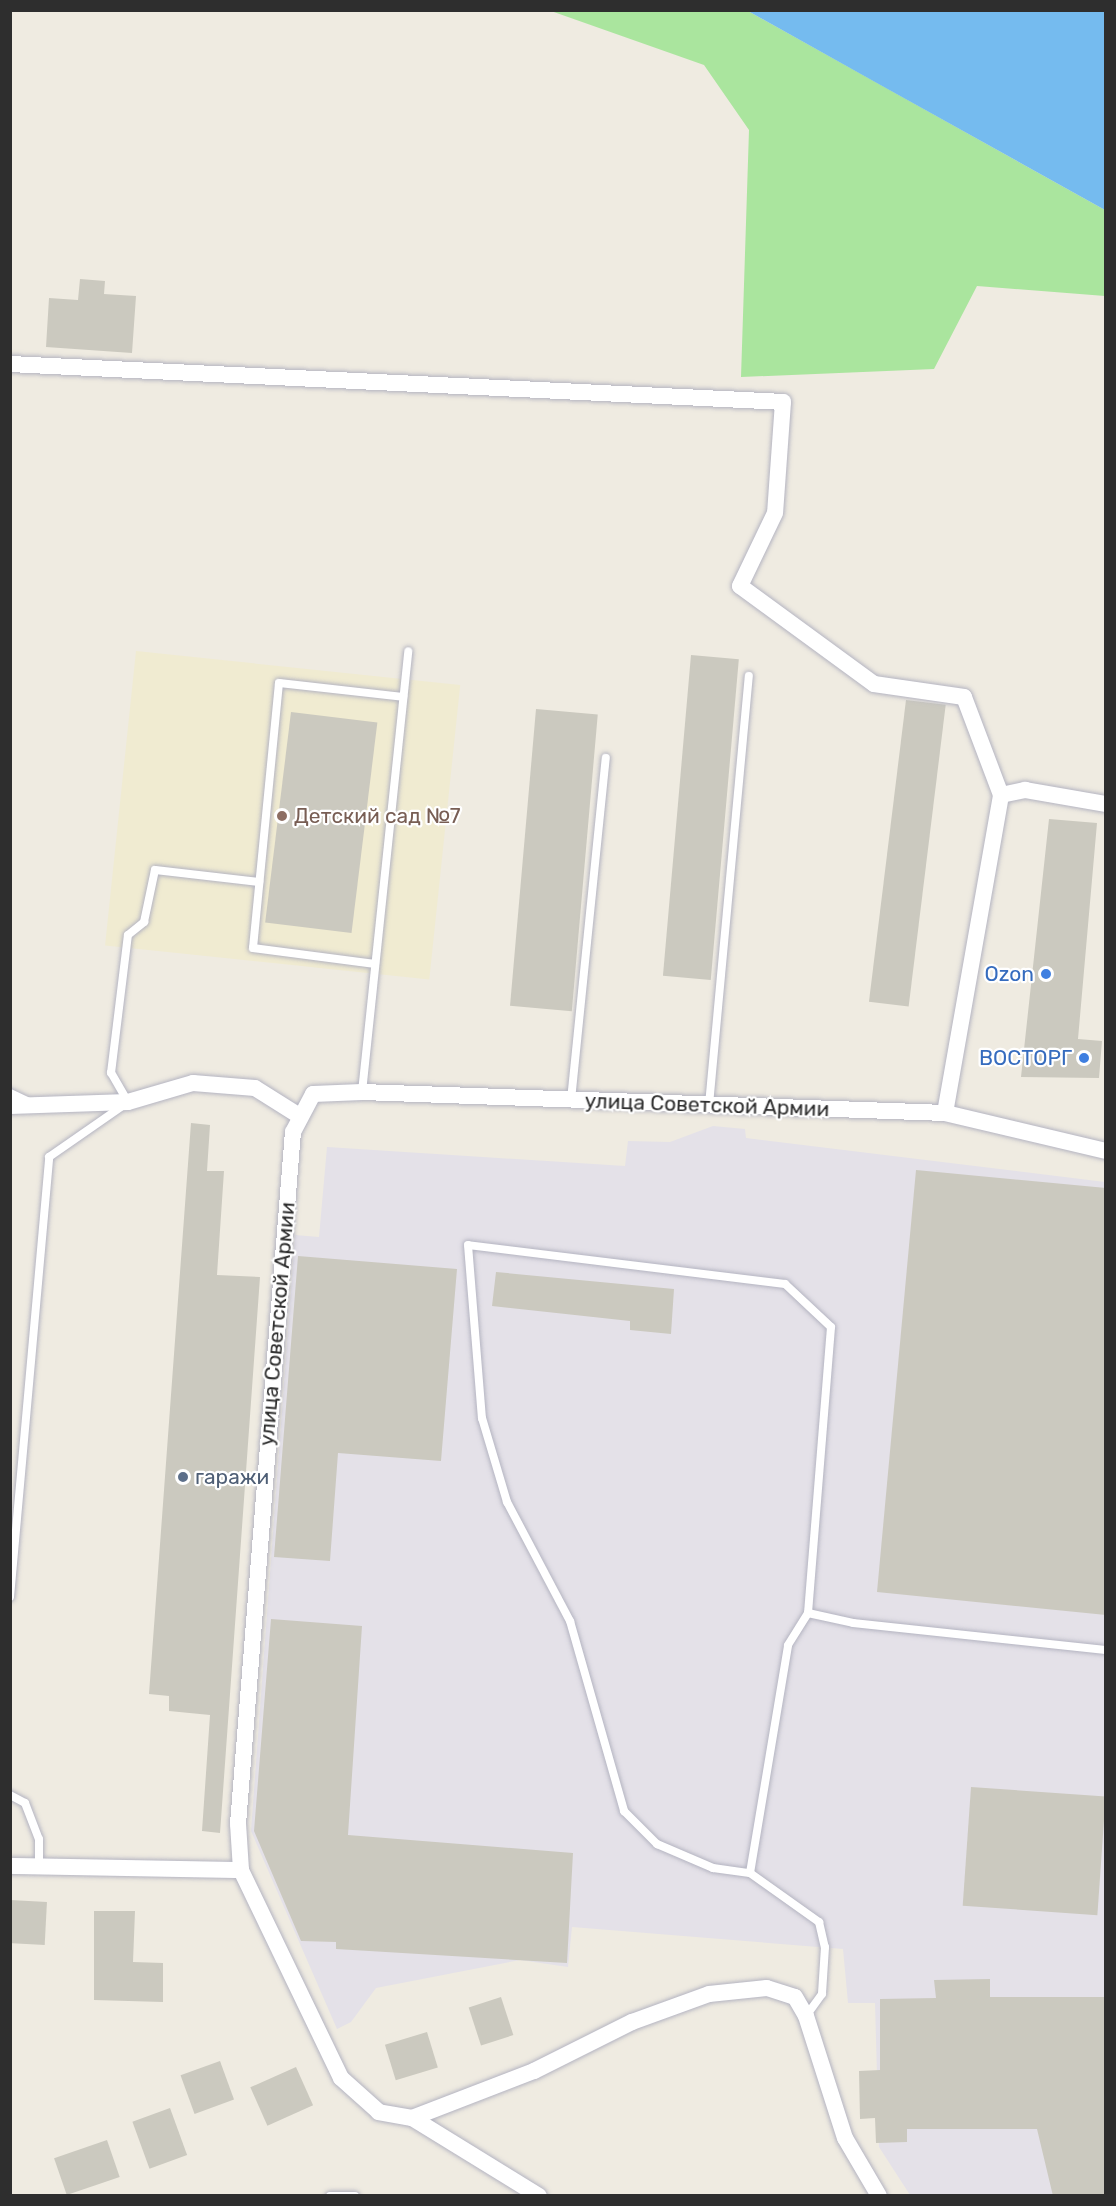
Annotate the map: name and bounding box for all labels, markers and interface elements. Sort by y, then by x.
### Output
place label: Детский сад №7 [294,803,461,829]
marker: Детский сад №7 [275,809,289,823]
place label: Ozon [984,961,1034,987]
marker: Ozon [1039,967,1053,981]
place label: ВОСТОРГ [979,1045,1072,1071]
marker: ВОСТОРГ [1077,1051,1091,1065]
street label: улица Советской Армии [584,1088,830,1122]
street label: улица Советской Армии [254,1201,300,1447]
place label: гаражи [195,1464,269,1490]
marker: гаражи [176,1470,190,1484]

